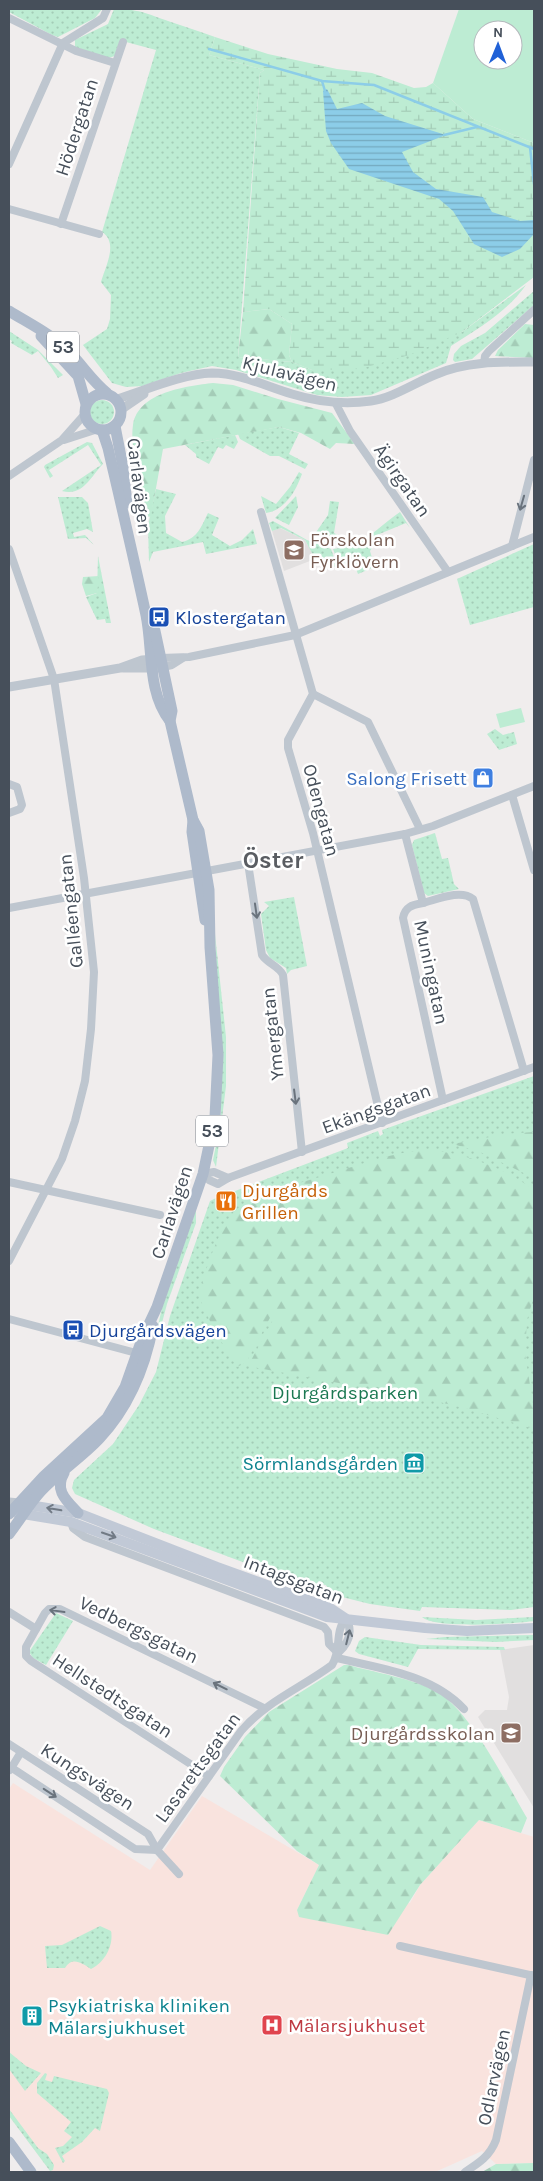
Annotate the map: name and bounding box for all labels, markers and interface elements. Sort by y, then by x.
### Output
north arrow [473,20,523,70]
text: N [493,24,503,41]
street label: Hödergatan [51,76,103,179]
road number: 53 [47,332,79,362]
street label: Kjulavägen [240,352,339,396]
street label: Carlavägen [122,437,156,535]
street label: Ägirgatan [369,440,435,521]
one-way arrow [517,494,526,510]
place label: Förskolan Fyrklövern [310,529,399,573]
school or university icon: Förskolan Fyrklövern [282,538,306,562]
bus stop icon: Klostergatan [147,605,171,629]
place label: Klostergatan [175,607,286,629]
street label: Odengatan [298,762,344,859]
shop icon: Salong Frisett [471,766,495,790]
place label: Salong Frisett [346,768,467,790]
district label: Öster [243,846,304,874]
street label: Galléengatan [54,853,88,969]
one-way arrow [251,902,261,918]
street label: Muningatan [409,918,453,1027]
street label: Ymergatan [257,986,289,1082]
street label: Ekängsgatan [319,1079,434,1139]
one-way arrow [290,1089,300,1105]
road number: 53 [196,1116,228,1146]
street label: Carlavägen [147,1163,197,1262]
place label: Djurgårds Grillen [242,1180,328,1224]
restaurant icon: Djurgårds Grillen [214,1189,238,1213]
bus stop icon: Djurgårdsvägen [61,1318,85,1342]
place label: Djurgårdsvägen [89,1320,227,1342]
park label: Djurgårdsparken [272,1382,418,1404]
museum icon: Sörmlandsgården [402,1451,426,1475]
place label: Sörmlandsgården [242,1453,398,1475]
one-way arrow [46,1503,62,1513]
one-way arrow [101,1531,116,1540]
street label: Intagsgatan [241,1551,347,1609]
street label: Vedbergsgatan [75,1592,202,1668]
one-way arrow [50,1605,66,1615]
one-way arrow [344,1629,353,1645]
street label: Hellstedtsgatan [48,1649,177,1743]
one-way arrow [213,1681,228,1690]
street label: Lasarettsgatan [150,1708,245,1827]
school or university icon: Djurgårdsskolan [499,1721,523,1745]
place label: Djurgårdsskolan [351,1723,495,1745]
street label: Kungsvägen [37,1738,138,1815]
one-way arrow [42,1788,56,1798]
place label: Psykiatriska kliniken Mälarsjukhuset [48,1995,230,2039]
building icon: Psykiatriska kliniken Mälarsjukhuset [20,2004,44,2028]
hospital icon: Mälarsjukhuset [260,2013,284,2037]
place label: Mälarsjukhuset [288,2015,425,2037]
street label: Odlarvägen [473,2027,515,2127]

